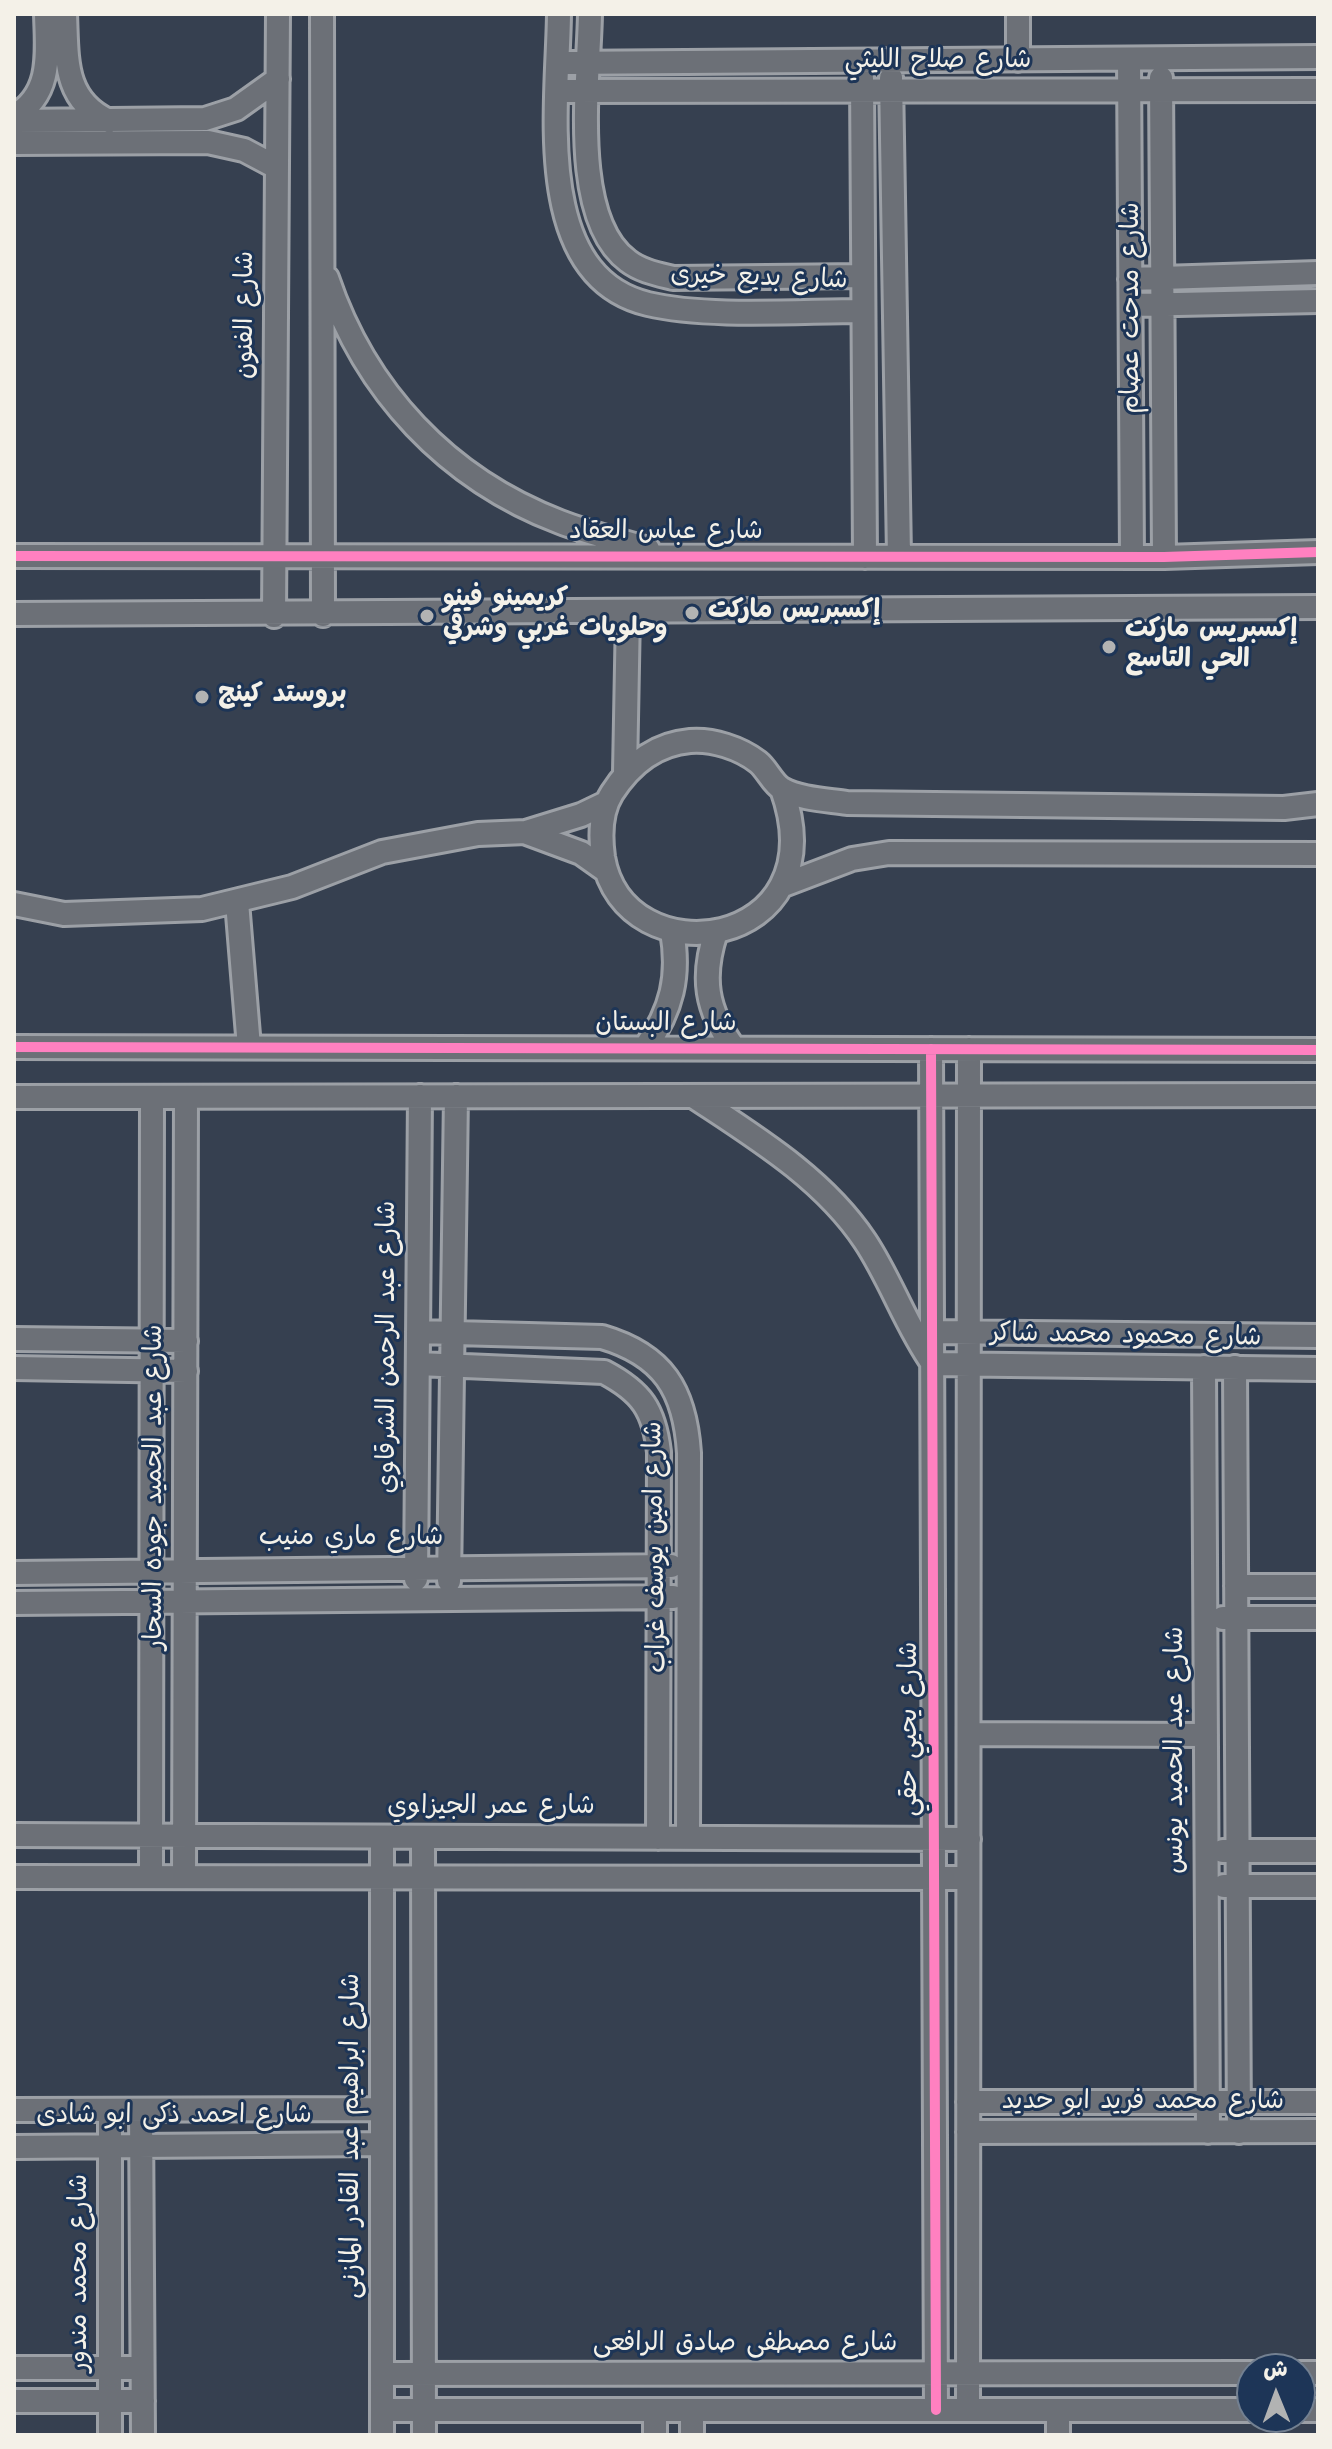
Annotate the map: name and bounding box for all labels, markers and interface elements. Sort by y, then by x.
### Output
street label: شارع صلاح الليثي [845,47,1031,79]
street label: شارع مدحت عصام [1118,202,1150,414]
street label: شارع الفنون [232,251,264,379]
street label: شارع بديع خيرى [670,261,848,299]
street label: شارع عباس العقاد [569,518,763,550]
place label: كريمينو فينو وحلويات غربي وشرقي [443,585,667,646]
place label: إكسبريس ماركت [708,597,880,629]
marker: إكسبريس ماركت [683,604,701,622]
marker: كريمينو فينو وحلويات غربي وشرقي [418,607,436,625]
place label: إكسبريس ماركت الحي التاسع [1125,616,1297,678]
marker: إكسبريس ماركت الحي التاسع [1100,638,1118,656]
place label: بروستد كينج [218,681,347,713]
marker: بروستد كينج [193,688,211,706]
street label: شارع البستان [595,1010,737,1042]
street label: شارع عبد الرحمن الشرقاوي [374,1201,406,1493]
street label: شارع محمود محمد شاكر [990,1320,1262,1356]
street label: شارع عبد الحميد جوده السحار [141,1324,173,1650]
street label: شارع امين يوسف غراب [640,1421,676,1673]
street label: شارع ماري منيب [259,1524,443,1556]
street label: شارع عبد الحميد يونس [1162,1626,1194,1874]
street label: شارع يحيي حقي [896,1642,928,1816]
street label: شارع عمر الجيزاوي [387,1793,595,1825]
street label: شارع ابراهيم عبد القادر المازنى [338,1973,370,2299]
street label: شارع محمد فريد ابو حديد [1002,2088,1284,2120]
street label: شارع احمد ذكى ابو شادى [36,2102,312,2134]
street label: شارع محمد مندور [66,2174,98,2372]
street label: شارع مصطفى صادق الرافعى [593,2330,897,2362]
north arrow [1236,2353,1316,2433]
text: ش [1263,2353,1288,2388]

